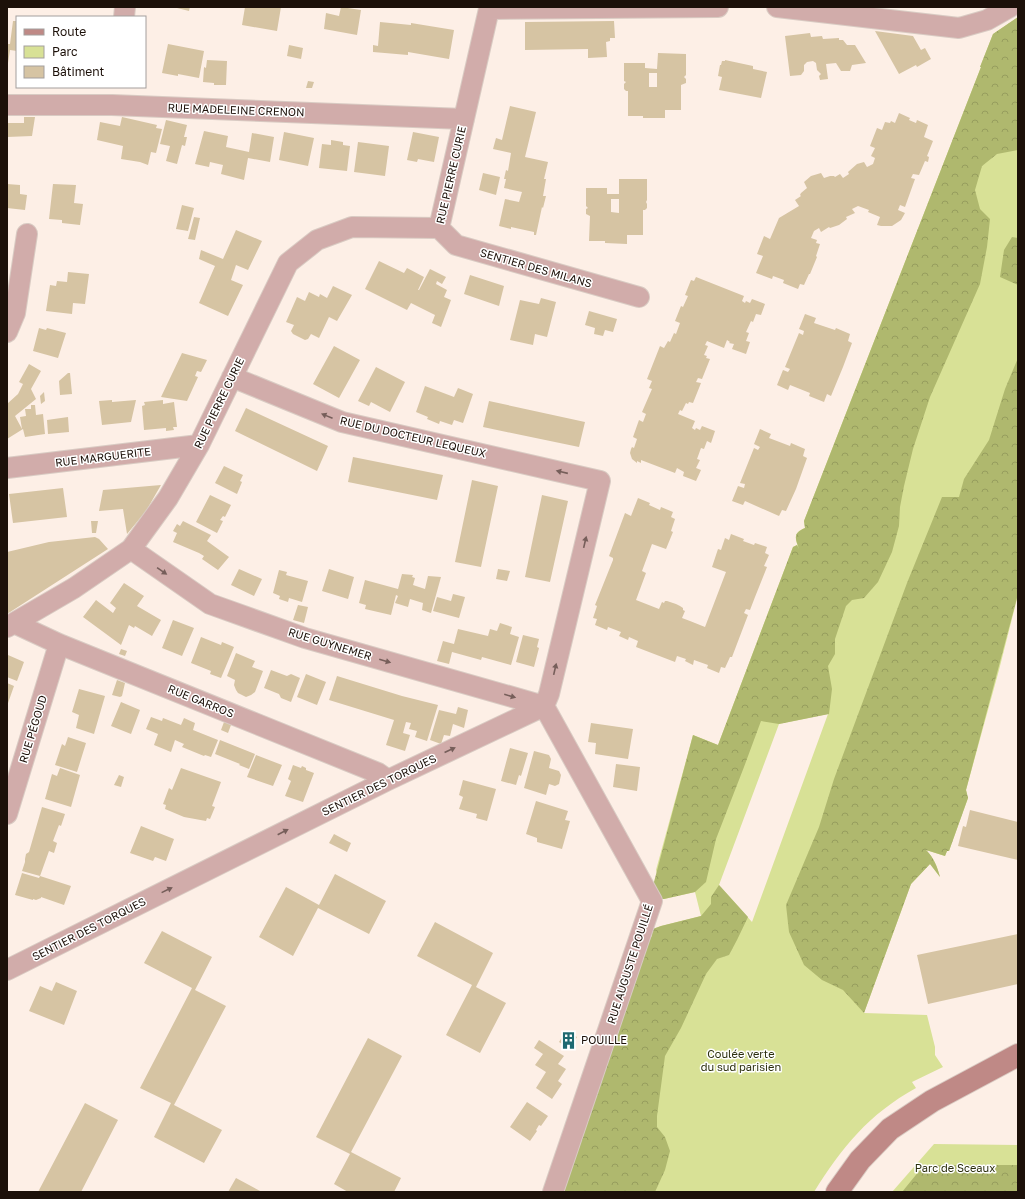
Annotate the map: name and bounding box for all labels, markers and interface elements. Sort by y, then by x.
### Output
legend [16,16,146,88]
text: Route [52,24,86,39]
text: Parc [52,44,78,59]
text: Bâtiment [52,64,105,79]
street label: RUE MADELEINE CRENON [167,101,305,118]
street label: RUE PIERRE CURIE [433,125,468,225]
street label: SENTIER DES MILANS [479,245,594,290]
street label: RUE PIERRE CURIE [191,355,246,450]
one-way arrow [320,412,332,418]
street label: RUE DU DOCTEUR LEQUEUX [339,413,487,460]
street label: RUE MARGUERITE [54,444,152,469]
one-way arrow [556,468,568,474]
one-way arrow [583,536,589,548]
one-way arrow [157,567,168,575]
street label: RUE GUYNEMER [287,625,373,662]
one-way arrow [379,658,391,664]
one-way arrow [553,663,559,675]
street label: RUE GARROS [166,681,236,720]
street label: RUE PÉGOUD [16,693,49,764]
one-way arrow [504,693,516,699]
one-way arrow [445,747,456,753]
street label: SENTIER DES TORQUES [319,751,438,818]
one-way arrow [278,829,289,835]
one-way arrow [161,887,173,894]
street label: SENTIER DES TORQUES [30,894,148,963]
street label: RUE AUGUSTE POUILLÉ [604,902,655,1025]
building icon: POUILLE [558,1030,578,1050]
place label: POUILLE [581,1033,627,1046]
park label: Coulée verte du sud parisien [701,1047,781,1073]
park label: Parc de Sceaux [915,1161,995,1174]

